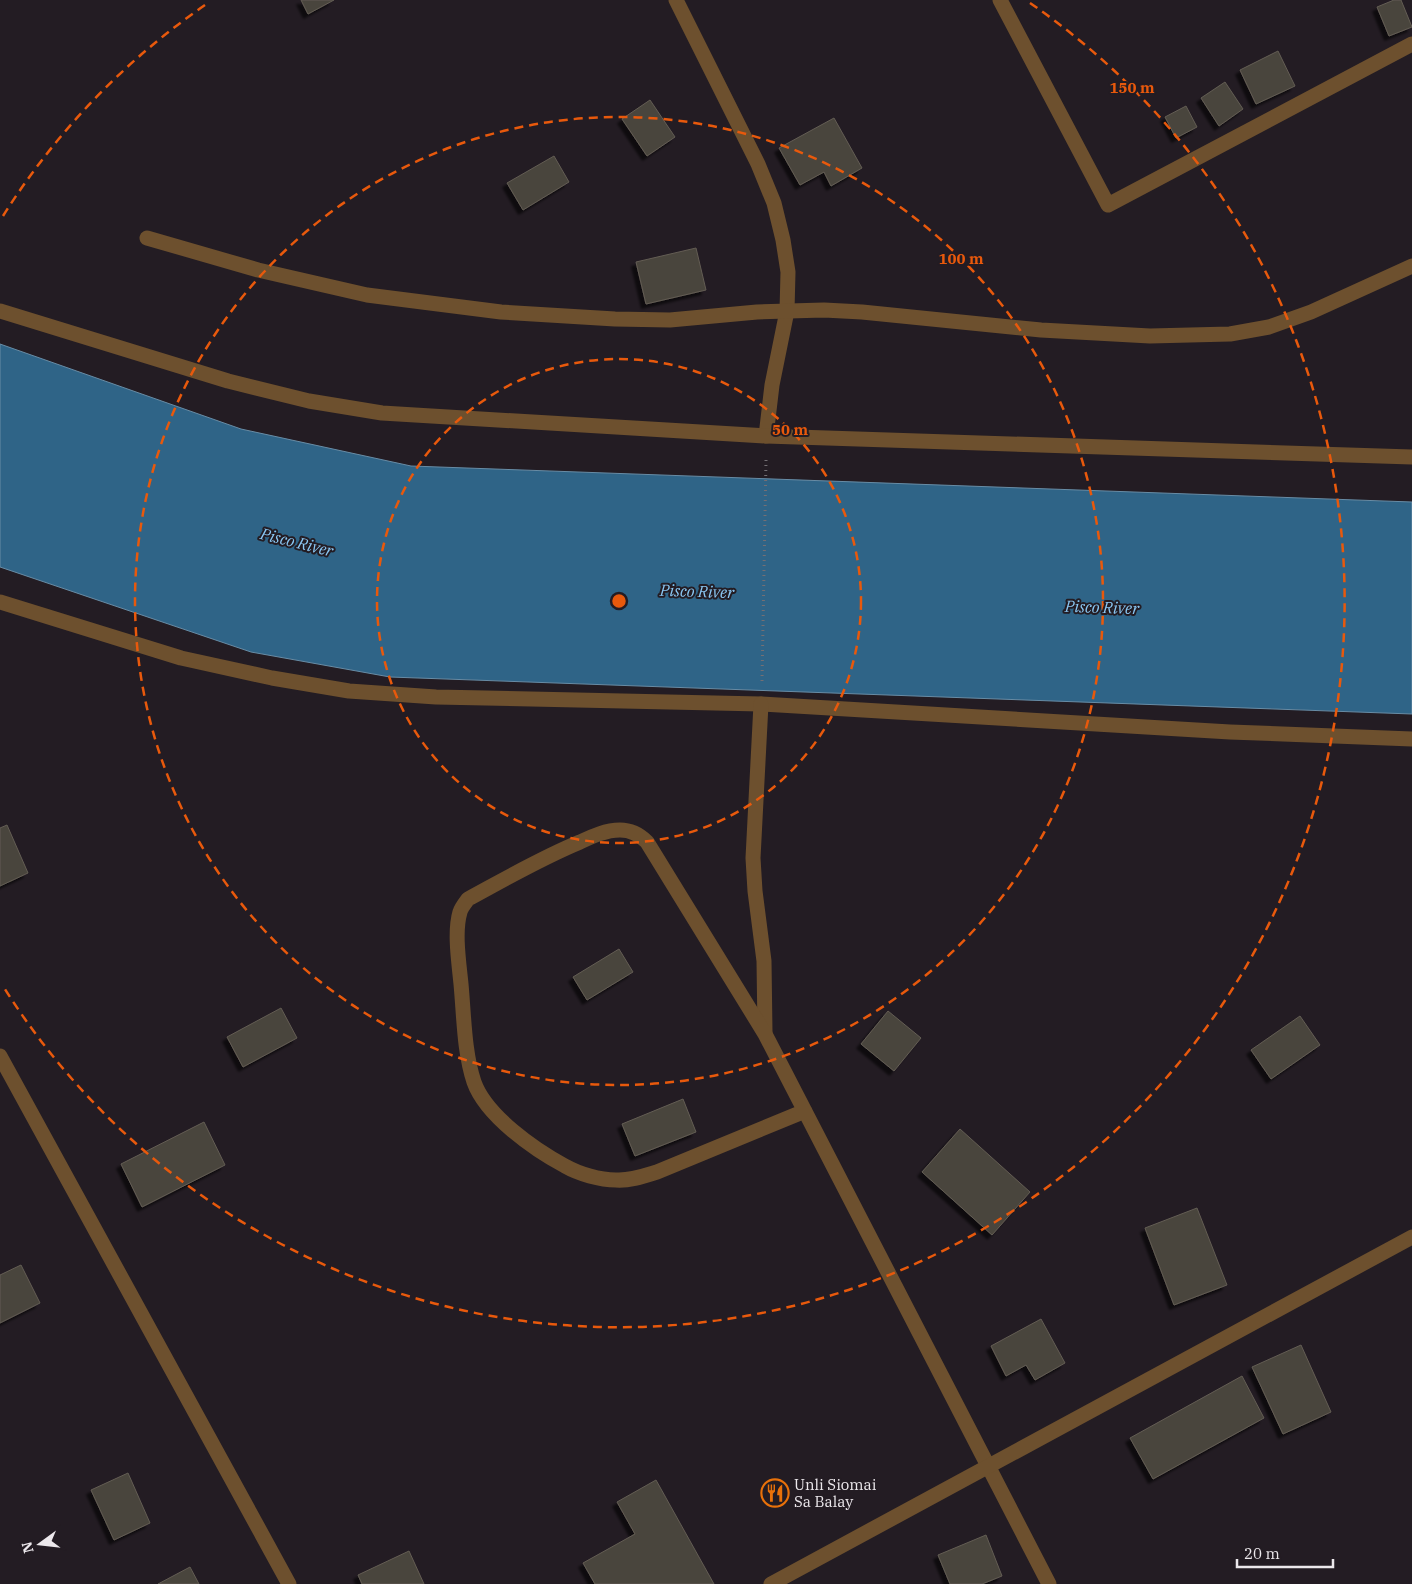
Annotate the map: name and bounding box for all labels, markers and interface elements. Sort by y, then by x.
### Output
text: 150 m [1109,78,1155,97]
text: 100 m [938,249,984,268]
text: 50 m [772,420,808,439]
water label: Pisco River [258,523,336,561]
water label: Pisco River [659,580,735,602]
centre of rings [610,592,628,610]
water label: Pisco River [1064,596,1140,618]
place label: Unli Siomai Sa Balay [794,1475,877,1511]
restaurant icon: Unli Siomai Sa Balay [760,1478,790,1508]
north arrow [15,1519,65,1569]
scale bar [1237,1536,1333,1568]
text: N [17,1540,38,1555]
text: 20 m [1244,1544,1280,1563]

